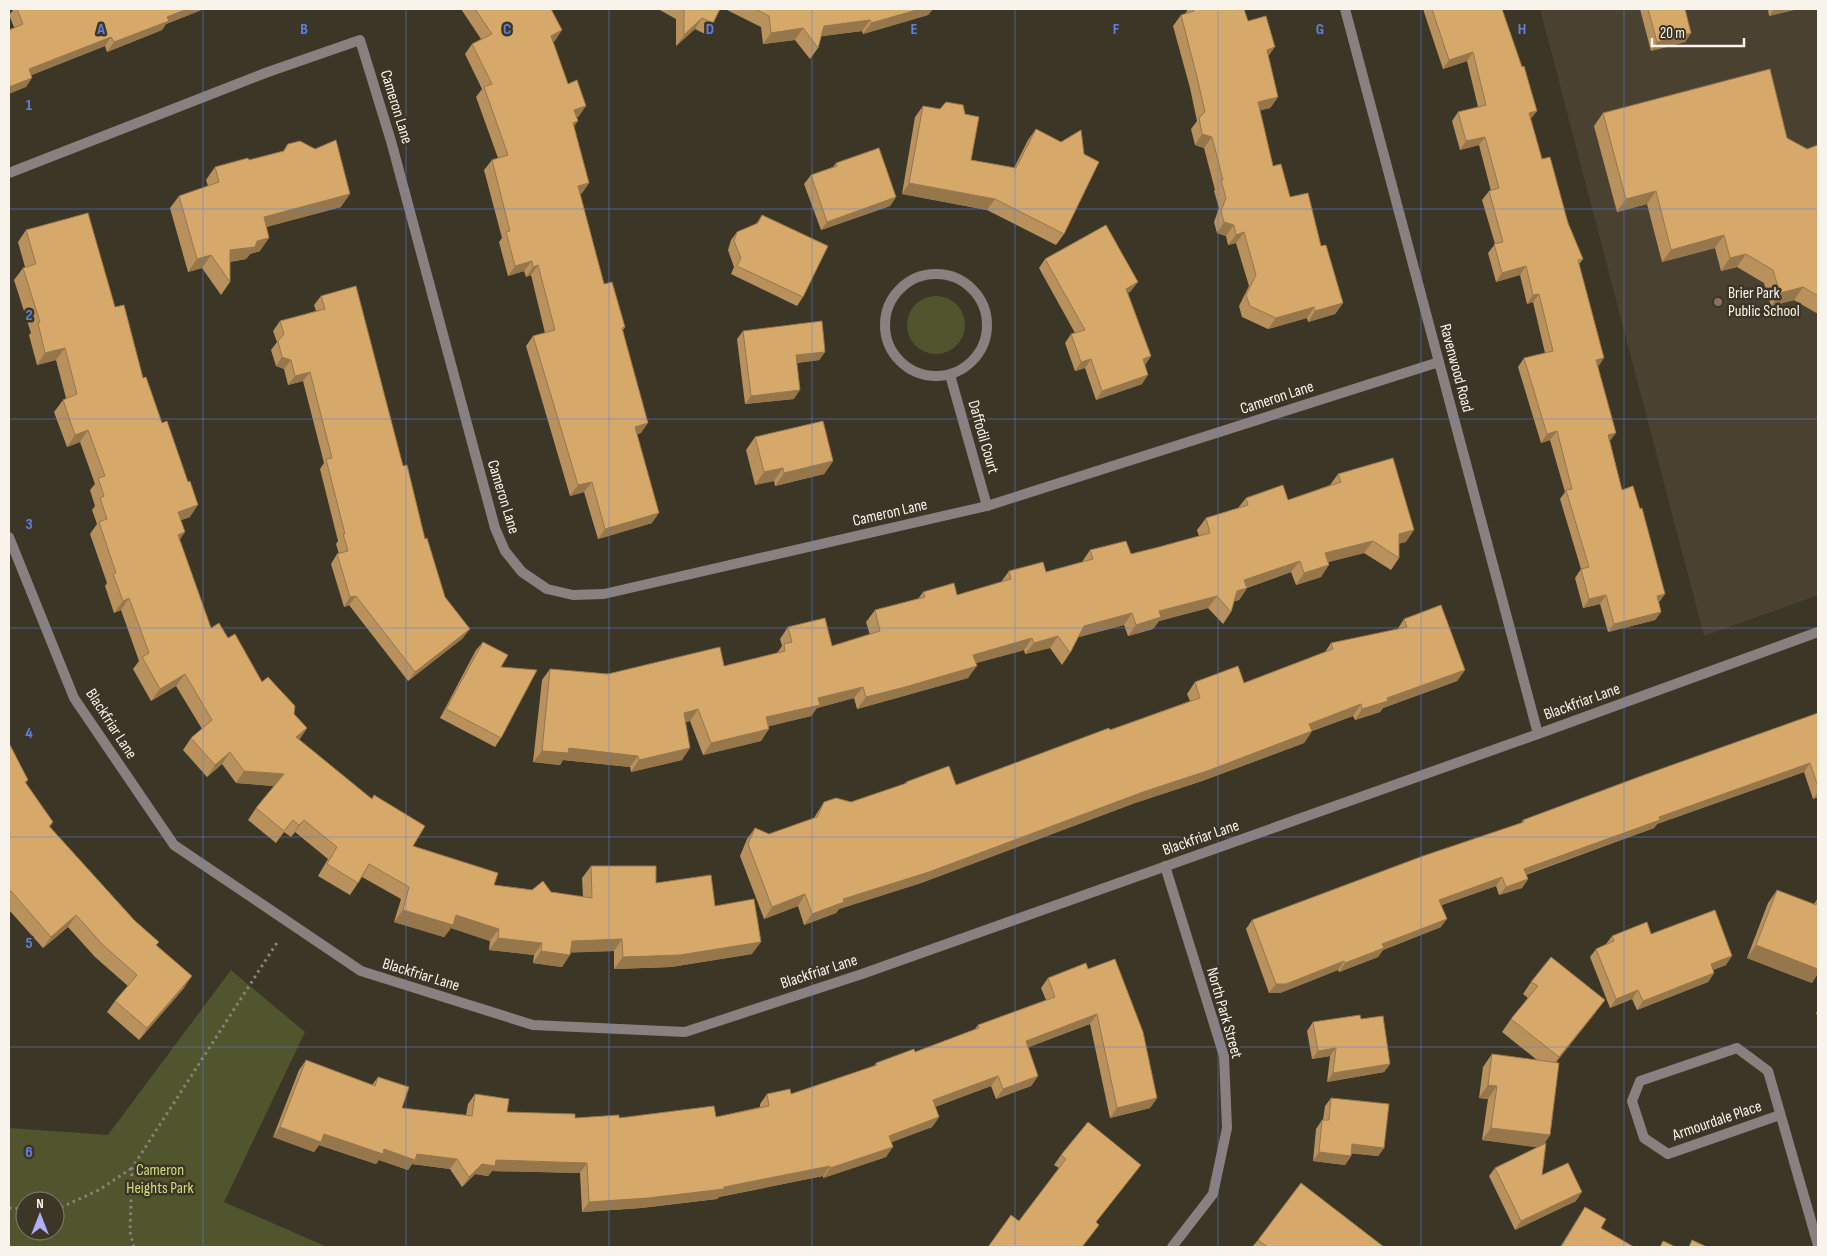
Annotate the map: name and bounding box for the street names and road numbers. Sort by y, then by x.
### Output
street label: Cameron Lane [376,68,416,146]
street label: Ravenwood Road [1435,322,1477,414]
street label: Cameron Lane [1238,377,1316,419]
street label: Daffodil Court [964,398,1003,476]
street label: Cameron Lane [483,458,523,536]
street label: Cameron Lane [851,495,929,531]
street label: Blackfriar Lane [1541,679,1623,725]
street label: Blackfriar Lane [81,685,141,763]
street label: Blackfriar Lane [1160,816,1242,860]
street label: Blackfriar Lane [778,951,860,993]
street label: Blackfriar Lane [380,954,462,996]
street label: North Park Street [1202,965,1246,1061]
street label: Armourdale Place [1669,1097,1764,1145]

